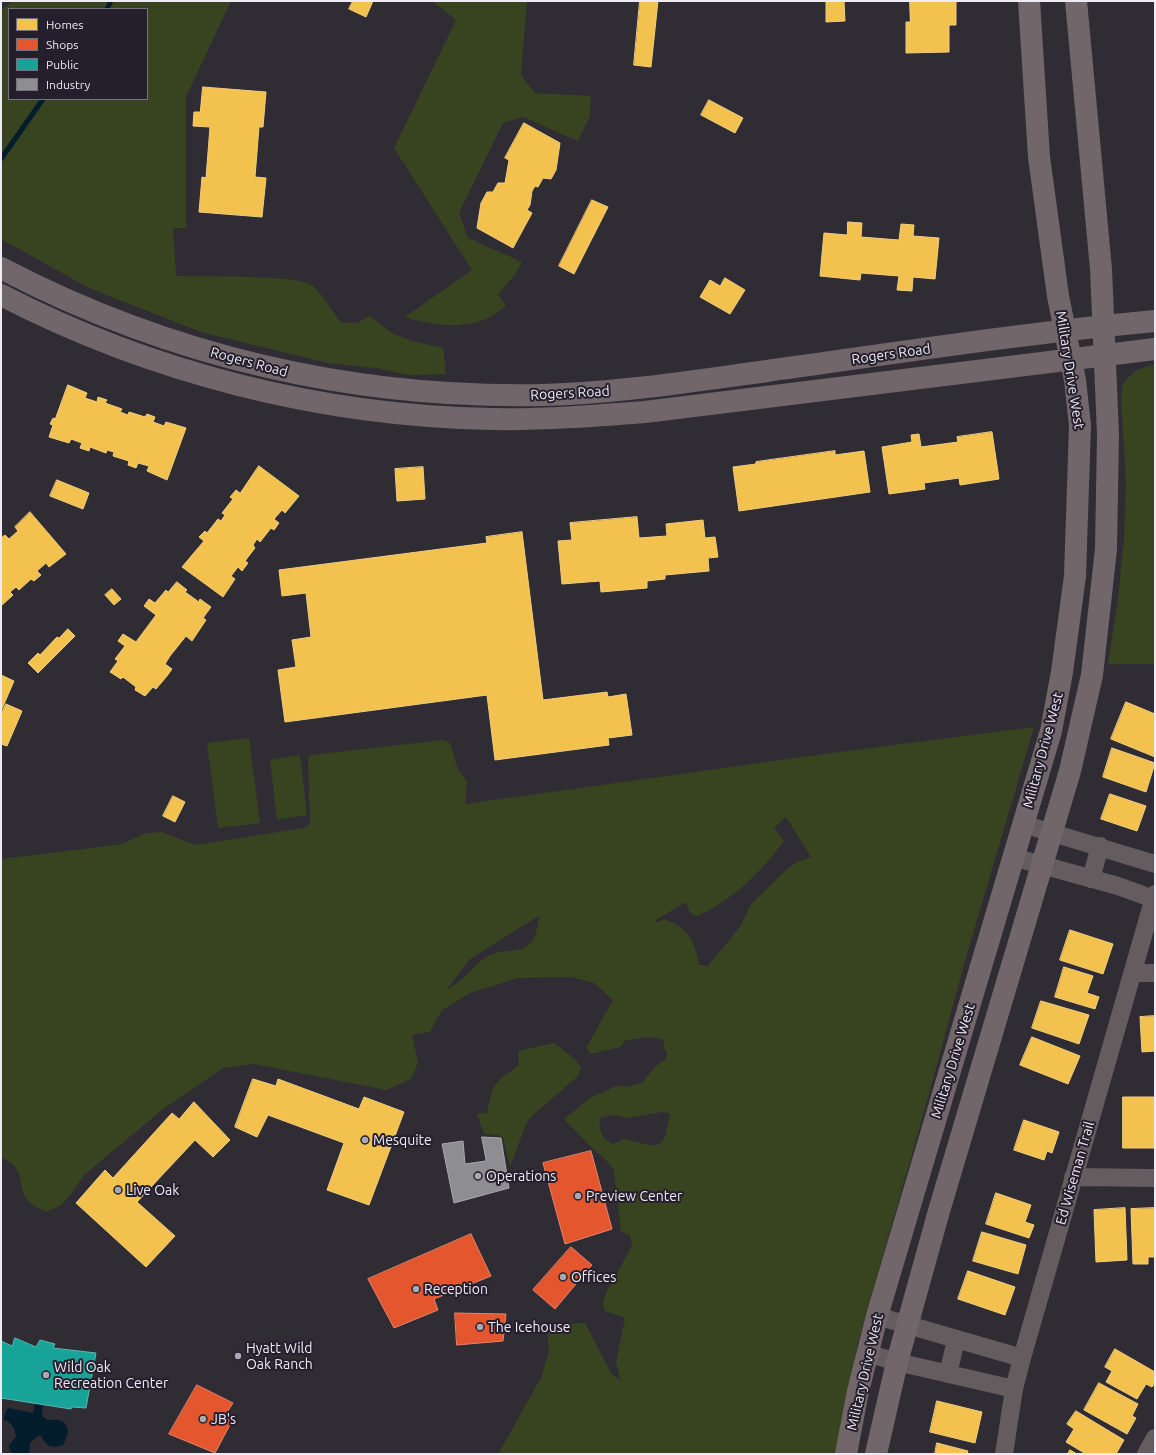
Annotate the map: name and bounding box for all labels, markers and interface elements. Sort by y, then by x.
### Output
legend [8,8,148,100]
text: Homes [46,18,84,31]
text: Shops [46,38,78,51]
text: Public [46,58,79,71]
text: Industry [46,78,90,91]
street label: Military Drive West [1052,310,1088,430]
street label: Rogers Road [850,340,932,368]
street label: Rogers Road [208,344,290,380]
street label: Rogers Road [530,383,610,403]
street label: Military Drive West [1019,690,1067,810]
street label: Military Drive West [928,1002,978,1120]
street label: Ed Wiseman Trail [1052,1119,1098,1227]
place label: Mesquite [373,1132,432,1148]
marker: Mesquite [360,1135,370,1145]
place label: Operations [486,1168,556,1184]
marker: Operations [473,1171,483,1181]
place label: Live Oak [126,1182,179,1198]
marker: Live Oak [113,1185,123,1195]
place label: Preview Center [586,1188,682,1204]
marker: Preview Center [573,1191,583,1201]
place label: Offices [571,1269,616,1285]
marker: Offices [558,1272,568,1282]
place label: Reception [424,1281,488,1297]
marker: Reception [411,1284,421,1294]
street label: Military Drive West [843,1312,887,1432]
place label: The Icehouse [488,1319,570,1335]
marker: The Icehouse [475,1322,485,1332]
place label: Hyatt Wild Oak Ranch [246,1340,313,1372]
marker: Hyatt Wild Oak Ranch [233,1351,243,1361]
place label: Wild Oak Recreation Center [54,1359,168,1392]
marker: Wild Oak Recreation Center [41,1370,51,1380]
place label: JB's [211,1411,236,1427]
marker: JB's [198,1414,208,1424]

